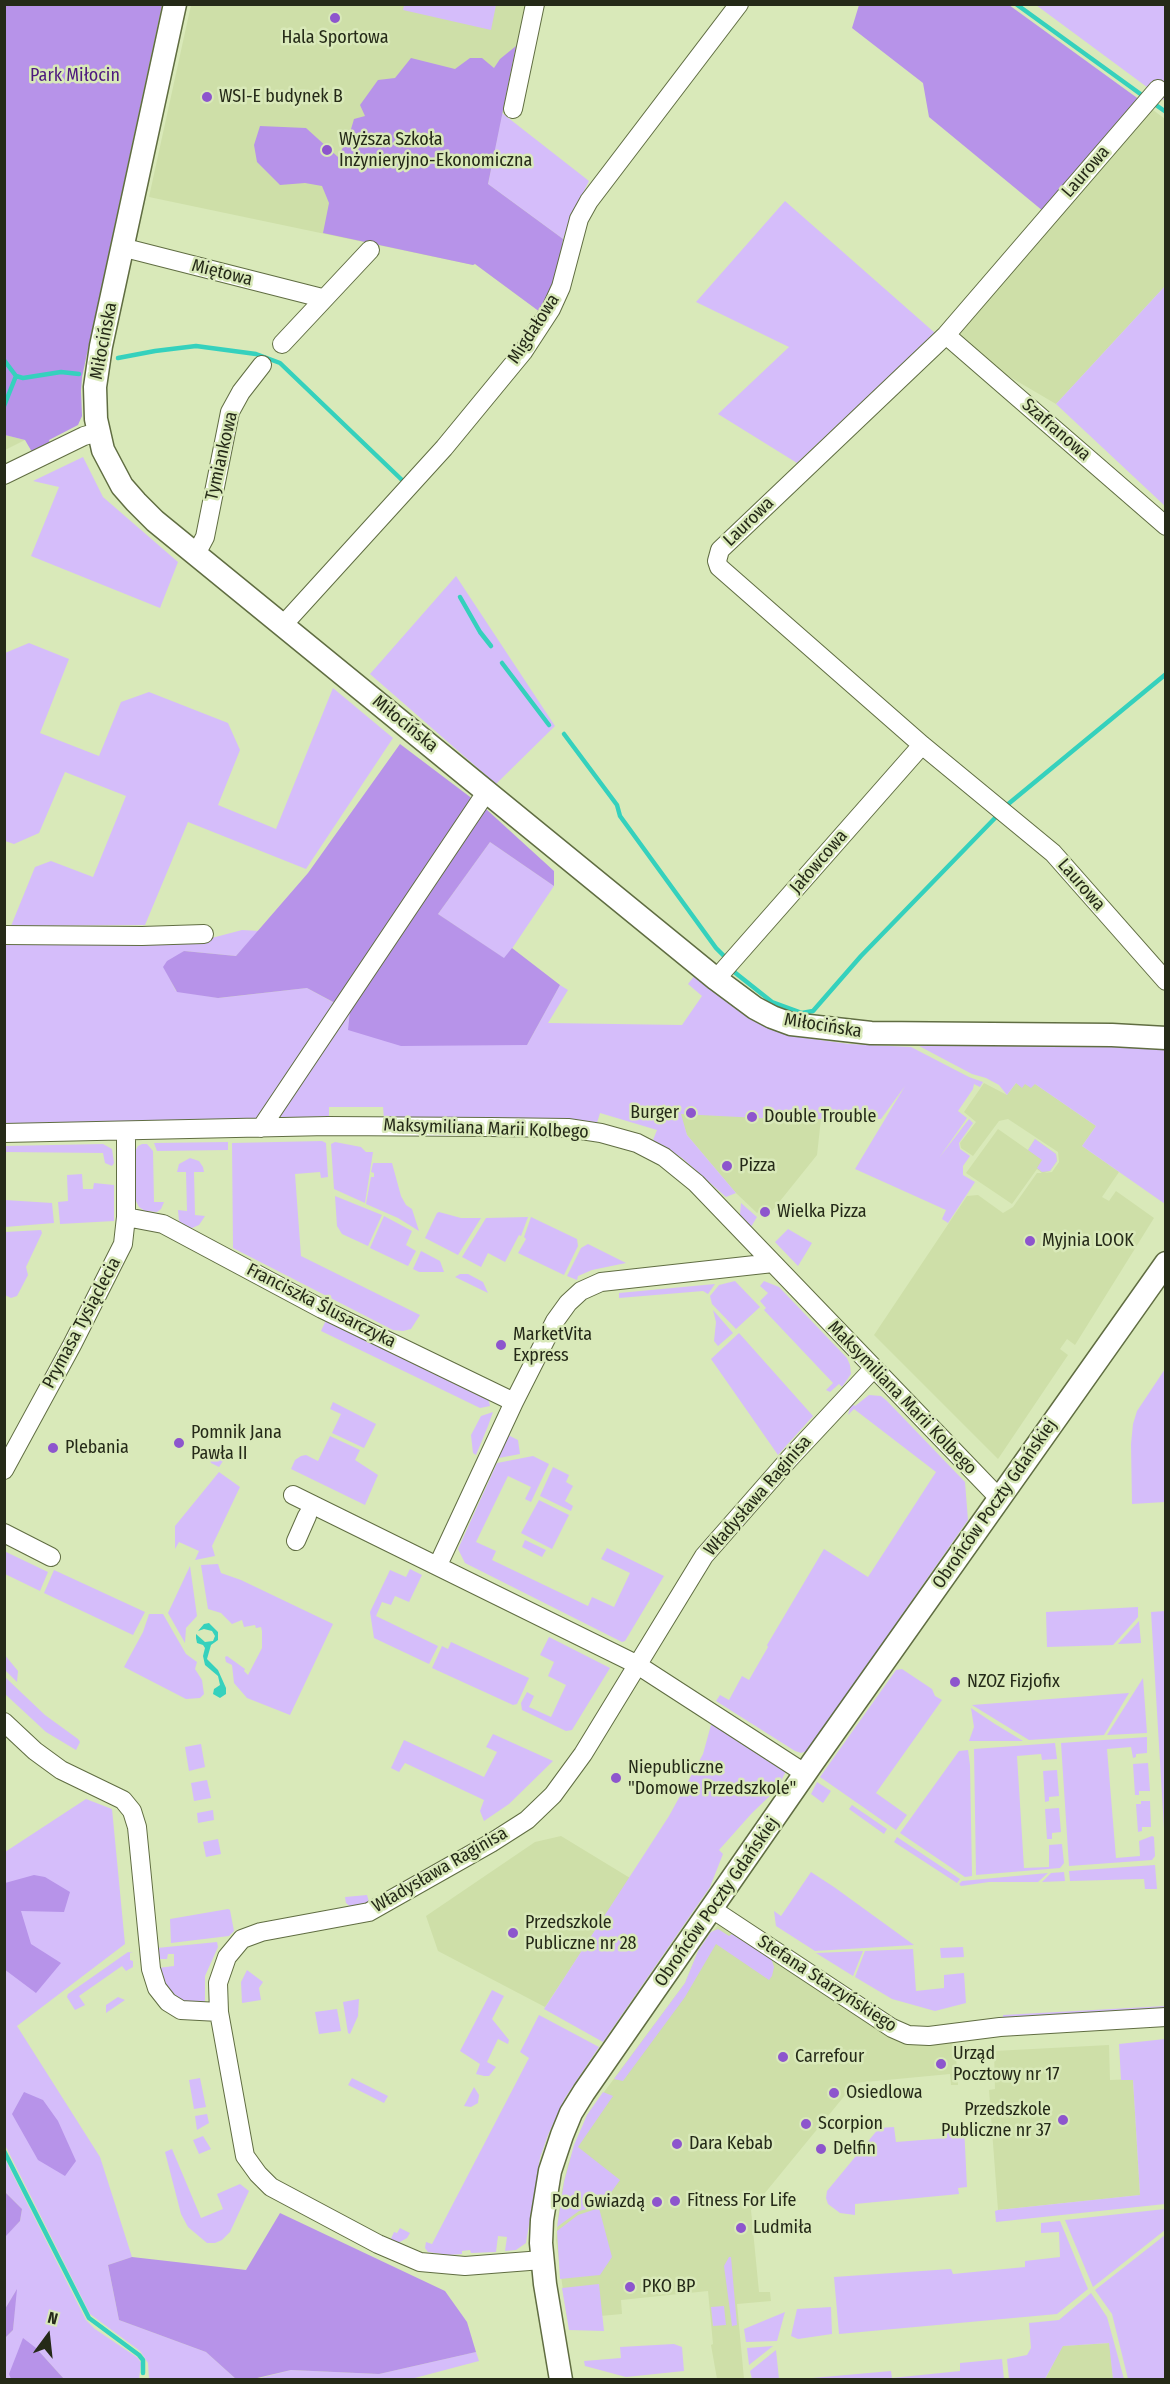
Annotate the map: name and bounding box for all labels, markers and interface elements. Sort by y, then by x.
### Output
marker: Hala Sportowa [328,11,342,25]
place label: Hala Sportowa [282,27,388,49]
park label: Park Miłocin [30,65,120,87]
place label: WSI-E budynek B [219,86,343,108]
marker: WSI-E budynek B [200,90,214,104]
place label: Wyższa Szkoła Inżynieryjno-Ekonomiczna [339,129,532,172]
street label: Laurowa [1058,142,1114,202]
marker: Wyższa Szkoła Inżynieryjno-Ekonomiczna [320,143,334,157]
street label: Miętowa [189,255,255,291]
street label: Migdałowa [504,290,564,368]
street label: Miłocińska [86,301,122,381]
street label: Szafranowa [1017,394,1095,466]
street label: Tymiankowa [201,410,243,502]
street label: Laurowa [719,493,779,551]
street label: Miłocińska [368,691,442,757]
street label: Jałowcowa [786,826,852,898]
street label: Laurowa [1053,855,1109,915]
street label: Miłocińska [783,1009,863,1043]
place label: Burger [630,1102,679,1124]
marker: Burger [684,1106,698,1120]
place label: Double Trouble [764,1106,876,1128]
marker: Double Trouble [745,1110,759,1124]
street label: Maksymiliana Marii Kolbego [383,1115,589,1143]
place label: Pizza [739,1155,776,1177]
marker: Pizza [720,1159,734,1173]
place label: Wielka Pizza [777,1201,867,1223]
marker: Wielka Pizza [758,1205,772,1219]
place label: Myjnia LOOK [1042,1230,1134,1252]
marker: Myjnia LOOK [1023,1234,1037,1248]
street label: Prymasa Tysiąclecia [38,1254,126,1392]
street label: Franciszka Ślusarczyka [243,1259,399,1353]
street label: Maksymiliana Marii Kolbego [823,1317,981,1479]
place label: MarketVita Express [513,1324,592,1366]
marker: MarketVita Express [494,1338,508,1352]
street label: Obrońców Poczty Gdańskiej [928,1415,1062,1593]
place label: Pomnik Jana Pawła II [191,1422,282,1464]
street label: Władysława Raginisa [700,1431,816,1561]
marker: Pomnik Jana Pawła II [172,1436,186,1450]
place label: Plebania [65,1437,129,1459]
marker: Plebania [46,1441,60,1455]
place label: NZOZ Fizjofix [967,1671,1060,1693]
marker: NZOZ Fizjofix [948,1675,962,1689]
place label: Niepubliczne "Domowe Przedszkole" [628,1757,796,1800]
marker: Niepubliczne "Domowe Przedszkole" [609,1771,623,1785]
street label: Obrońców Poczty Gdańskiej [650,1813,784,1991]
street label: Władysława Raginisa [369,1823,511,1917]
place label: Przedszkole Publiczne nr 28 [525,1912,637,1954]
marker: Przedszkole Publiczne nr 28 [506,1926,520,1940]
street label: Stefana Starzyńskiego [753,1931,901,2037]
place label: Urząd Pocztowy nr 17 [953,2043,1060,2086]
place label: Carrefour [795,2046,864,2068]
marker: Carrefour [776,2050,790,2064]
marker: Urząd Pocztowy nr 17 [934,2057,948,2071]
place label: Osiedlowa [846,2082,923,2104]
marker: Osiedlowa [827,2086,841,2100]
place label: Przedszkole Publiczne nr 37 [941,2099,1051,2142]
place label: Scorpion [818,2113,883,2135]
marker: Przedszkole Publiczne nr 37 [1056,2113,1070,2127]
marker: Scorpion [799,2117,813,2131]
place label: Dara Kebab [689,2133,773,2155]
marker: Dara Kebab [670,2137,684,2151]
place label: Delfin [833,2138,876,2160]
marker: Delfin [814,2142,828,2156]
place label: Fitness For Life [687,2190,796,2212]
place label: Pod Gwiazdą [552,2191,645,2213]
marker: Fitness For Life [668,2194,682,2208]
marker: Pod Gwiazdą [650,2195,664,2209]
place label: Ludmiła [753,2217,812,2239]
marker: Ludmiła [734,2221,748,2235]
place label: PKO BP [642,2276,695,2298]
marker: PKO BP [623,2280,637,2294]
north arrow [18,2306,78,2366]
text: N [46,2308,60,2329]

